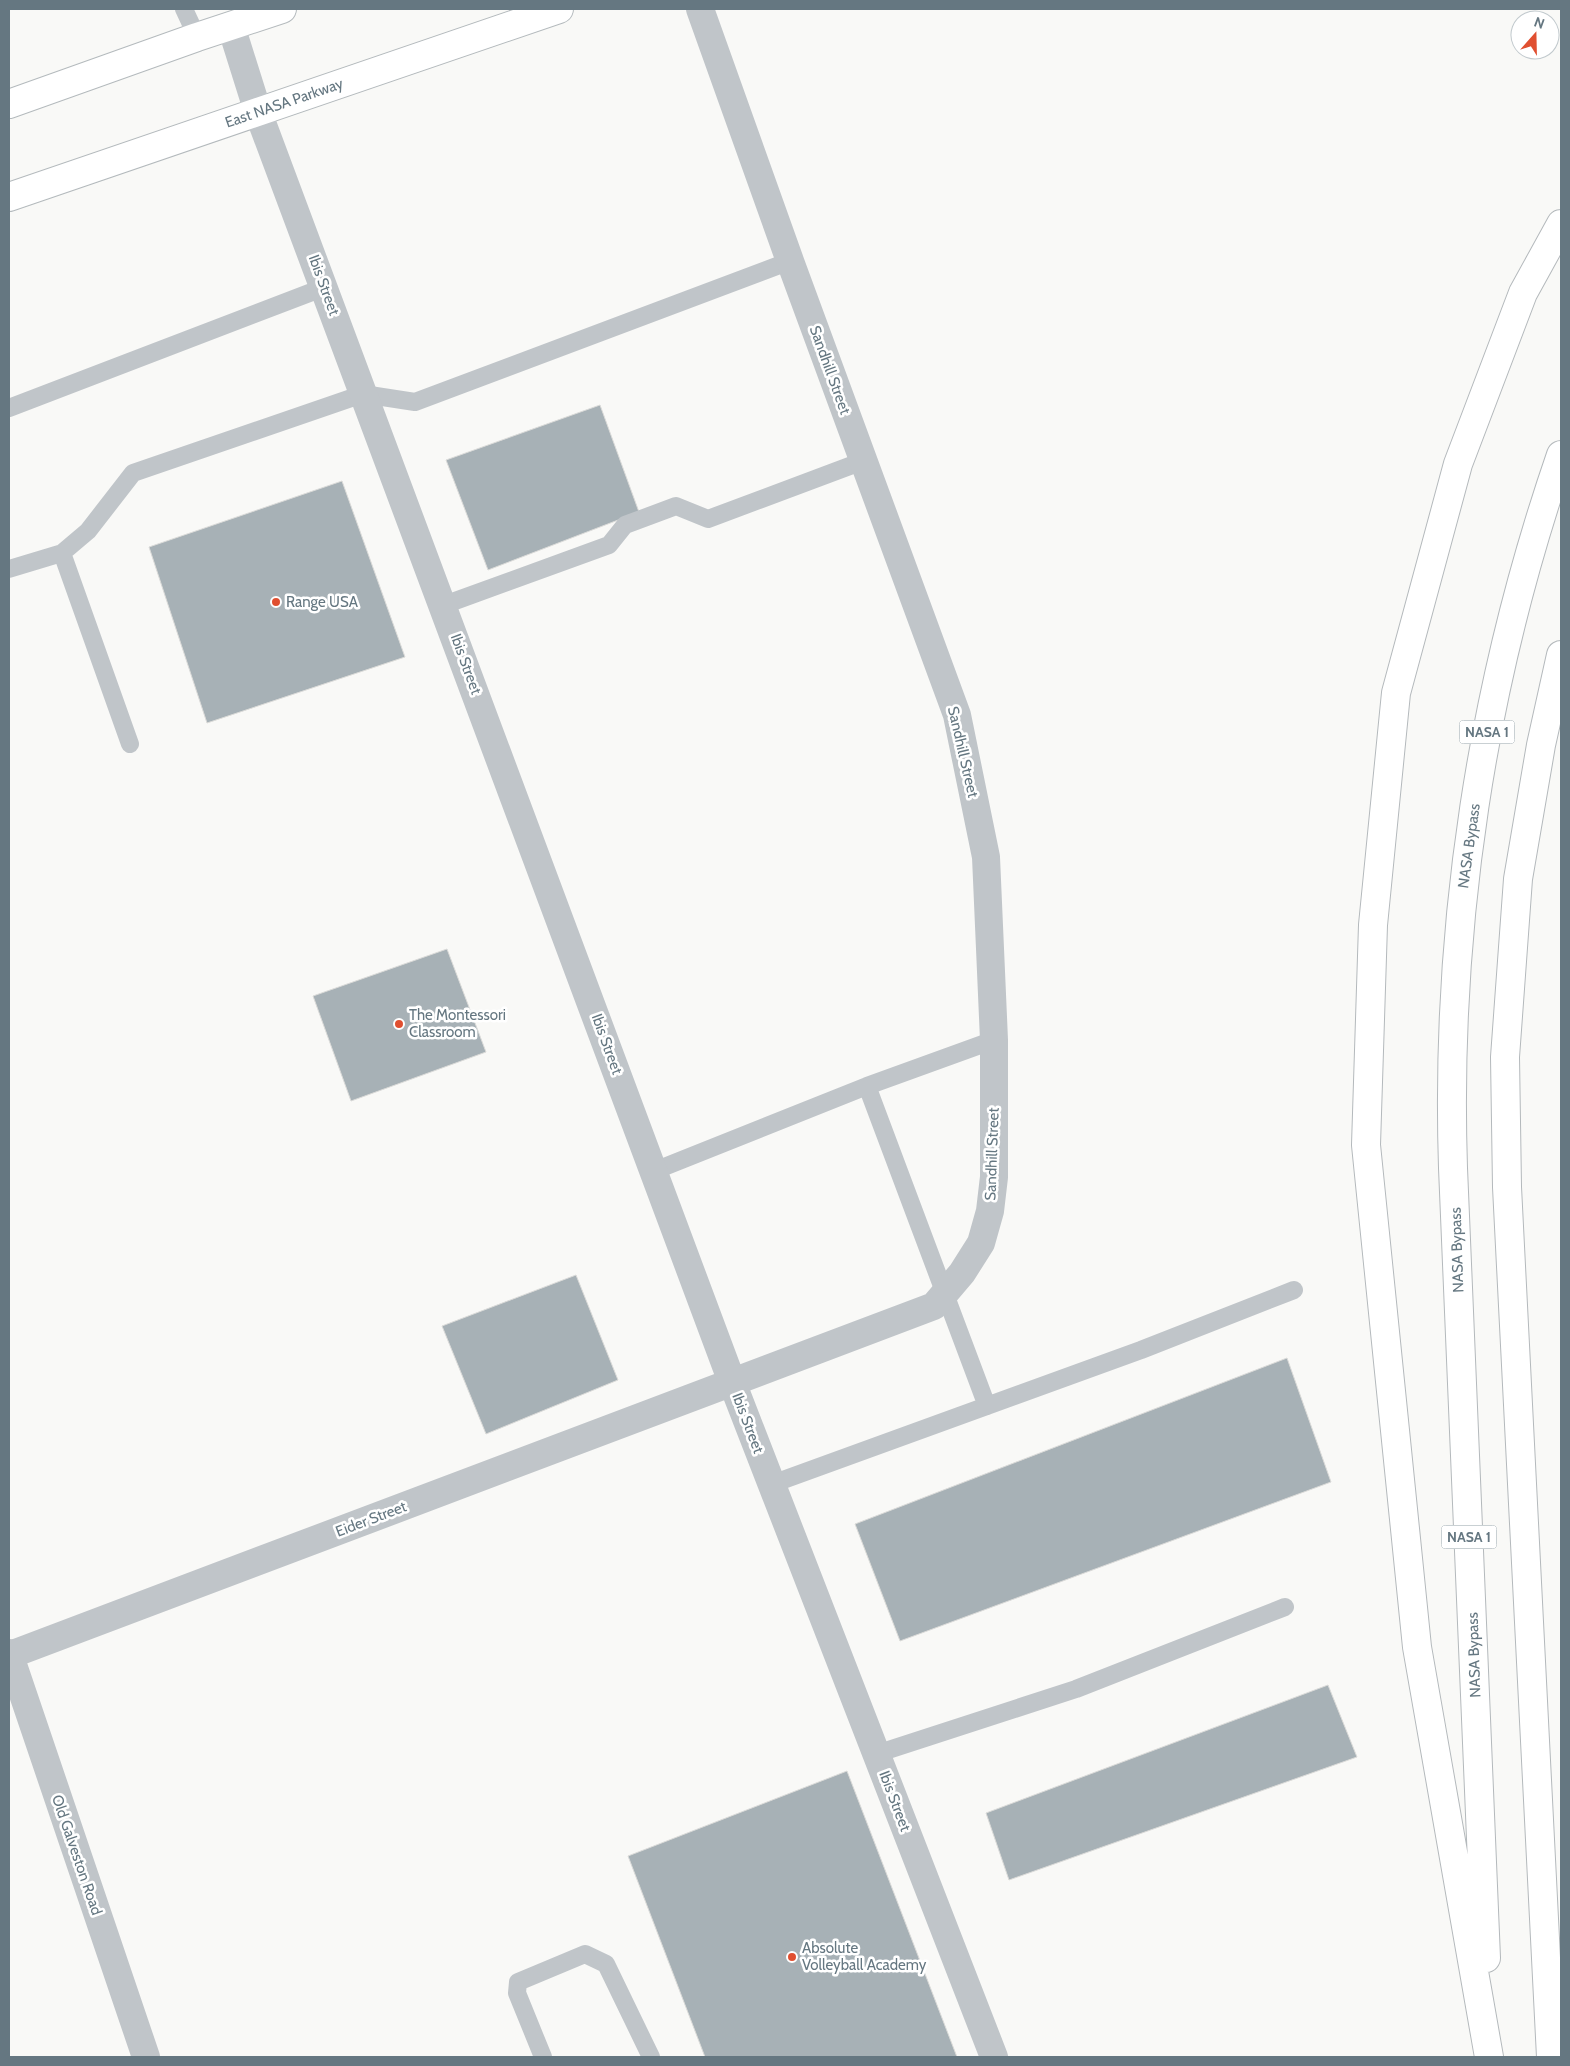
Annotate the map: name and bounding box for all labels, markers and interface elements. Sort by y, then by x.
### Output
north arrow [1510,10,1560,60]
text: N [1532,13,1547,33]
street label: East NASA Parkway [223,74,346,132]
street label: Ibis Street [305,252,343,318]
street label: Sandhill Street [806,323,854,417]
place label: Range USA [286,593,359,611]
marker: Range USA [270,596,282,608]
street label: Ibis Street [447,631,485,697]
street label: Sandhill Street [944,705,982,799]
road number: NASA 1 [1460,720,1514,744]
street label: NASA Bypass [1454,802,1484,890]
place label: The Montessori Classroom [409,1006,506,1041]
street label: Ibis Street [588,1011,626,1077]
marker: The Montessori Classroom [393,1018,405,1030]
street label: Sandhill Street [981,1107,1003,1201]
street label: NASA Bypass [1447,1207,1467,1293]
street label: Ibis Street [728,1390,768,1456]
street label: Eider Street [333,1497,409,1541]
road number: NASA 1 [1442,1525,1496,1548]
street label: NASA Bypass [1464,1612,1484,1698]
street label: Ibis Street [875,1768,915,1834]
street label: Old Galveston Road [48,1792,106,1918]
place label: Absolute Volleyball Academy [802,1939,927,1974]
marker: Absolute Volleyball Academy [786,1951,798,1963]

